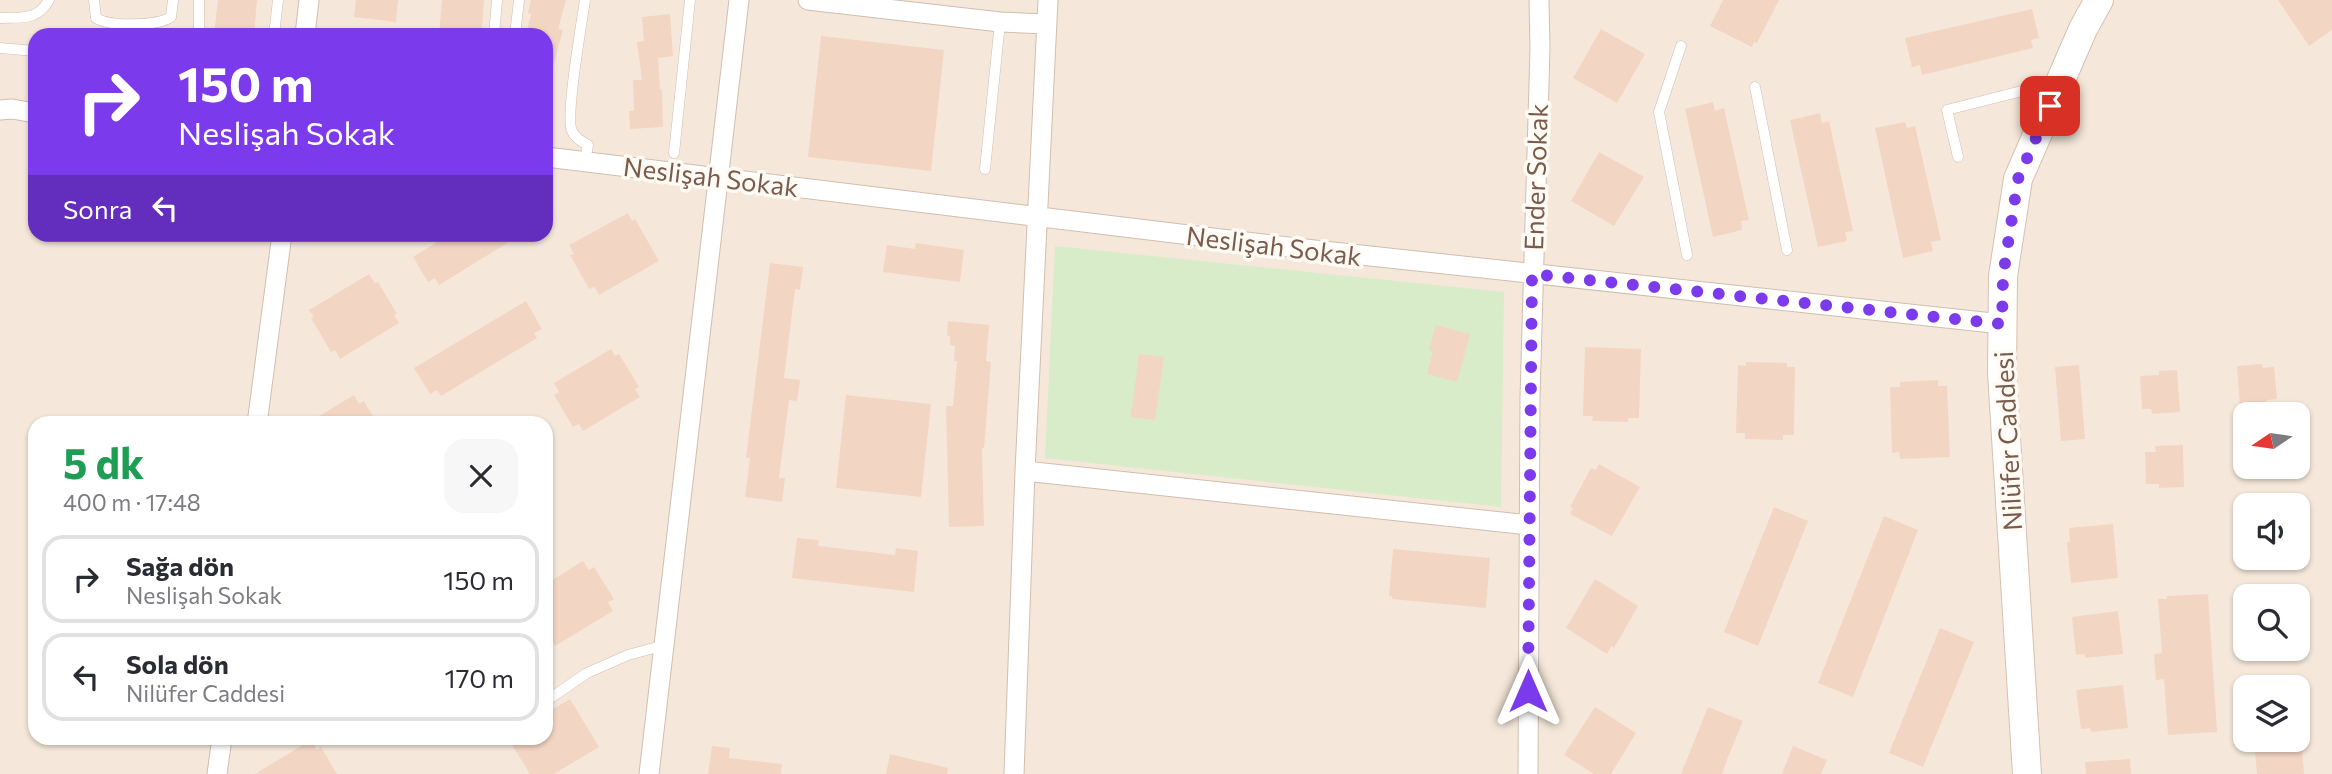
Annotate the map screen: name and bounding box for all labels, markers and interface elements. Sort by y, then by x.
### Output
text: 150 m [178,52,313,112]
icon: right [63,56,154,147]
pin [2020,76,2080,136]
icon: arrive [2031,87,2069,125]
street label: Ender Sokak [1517,103,1553,251]
text: Neslişah Sokak [178,112,395,152]
street label: Neslişah Sokak [622,150,800,202]
icon: left [146,189,184,227]
text: Sonra [63,193,132,224]
street label: Neslişah Sokak [1185,219,1363,271]
street label: Nilüfer Caddesi [1987,350,2027,532]
north arrow [2233,402,2310,480]
map controls [2233,402,2310,752]
text: 5 dk [63,436,144,488]
button: close [444,439,518,513]
text: 400 m · 17:48 [63,488,201,516]
button: sound [2233,493,2310,570]
text: Sağa dön [126,550,234,581]
icon: right [67,560,105,598]
text: 150 m [443,564,514,595]
text: Neslişah Sokak [126,581,282,609]
button: search [2233,584,2310,661]
text: Sola dön [126,648,229,679]
position arrow [1491,654,1565,728]
icon: left [67,658,105,696]
text: 170 m [445,662,514,693]
button: layers [2233,675,2310,752]
text: Nilüfer Caddesi [126,679,285,707]

